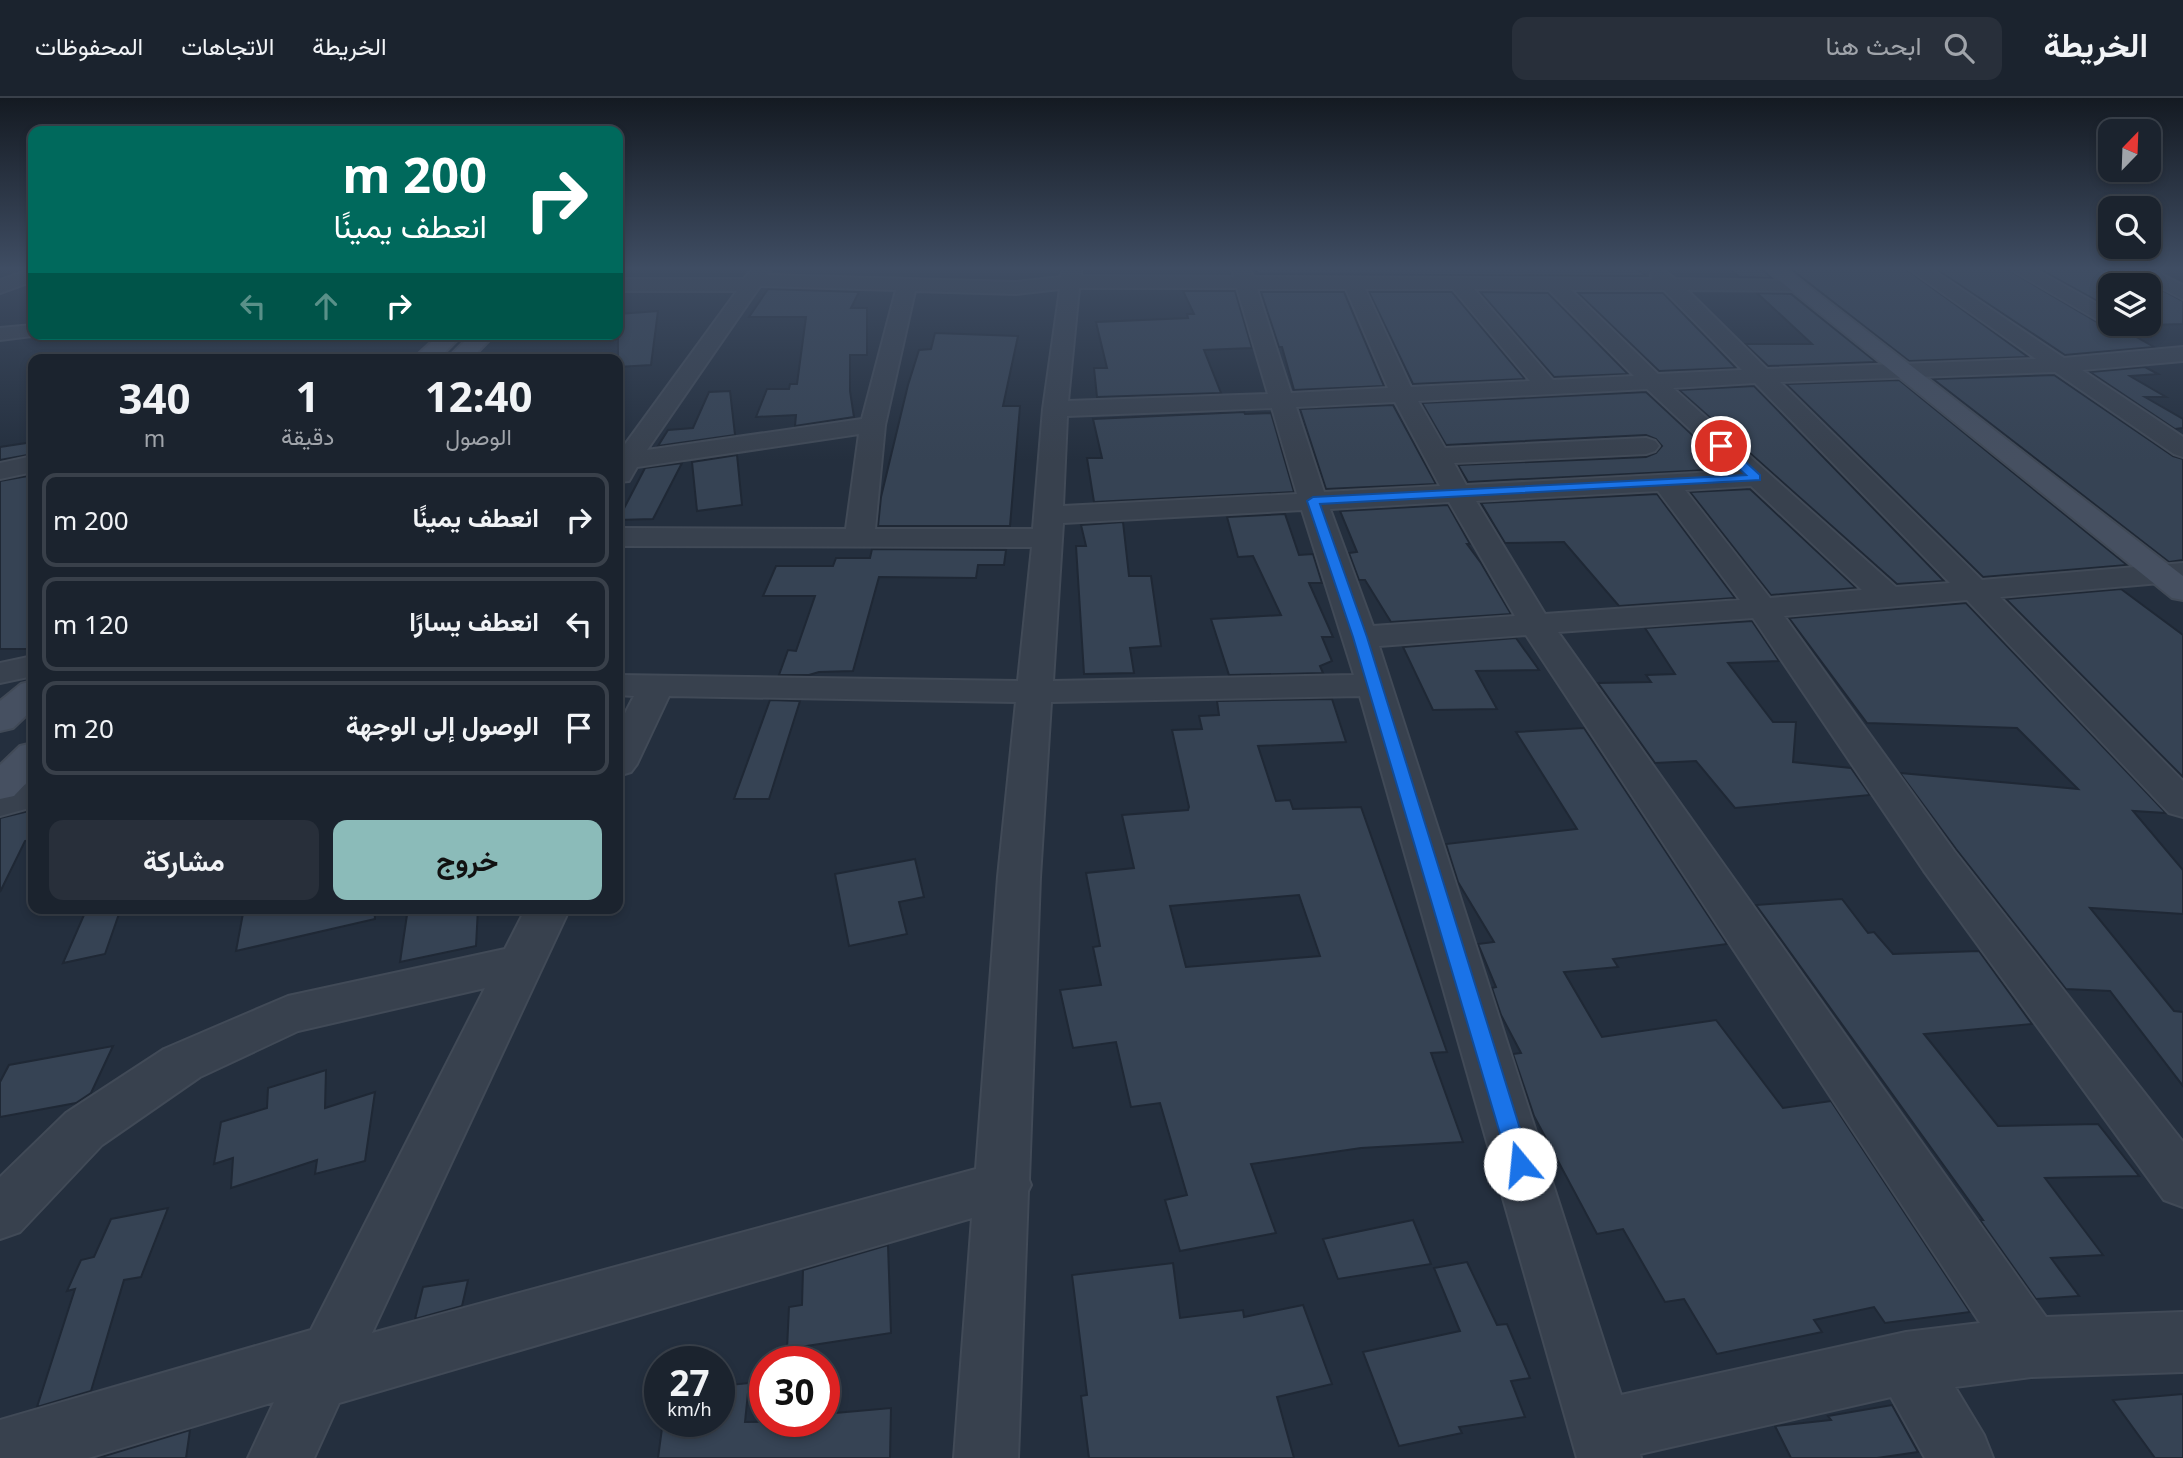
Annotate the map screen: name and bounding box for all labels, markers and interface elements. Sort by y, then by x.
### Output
search box [1512,17,2002,80]
text: الخريطة [2044,22,2148,67]
text: ابحث هنا [1826,27,1922,63]
text: المحفوظات [35,29,143,62]
text: الاتجاهات [181,29,274,62]
text: الخريطة [312,29,387,62]
icon: search [1940,29,1978,67]
north arrow [2098,119,2161,182]
map controls [2098,119,2161,336]
text: 200 m [342,141,487,207]
icon: right [511,154,602,245]
button: search [2098,196,2161,259]
text: انعطف يمينًا [333,204,487,247]
button: layers [2098,273,2161,336]
icon: left [234,287,272,325]
icon: ahead [307,287,345,325]
icon: right [380,287,418,325]
text: 1 [296,367,320,424]
text: 12:40 [425,367,533,424]
text: 340 [118,369,191,426]
pin [1691,416,1751,476]
text: دقيقة [281,420,334,452]
text: الوصول [445,420,512,452]
text: m [144,422,165,454]
icon: arrive [1702,427,1740,465]
text: انعطف يمينًا [412,499,539,535]
icon: right [560,501,598,539]
text: 200 m [53,502,129,538]
text: انعطف يسارًا [409,603,539,639]
icon: left [560,605,598,643]
text: 120 m [53,606,129,642]
text: الوصول إلى الوجهة [346,707,539,743]
icon: arrive [560,709,598,747]
text: 20 m [53,710,114,746]
button: مشاركة [49,820,319,900]
button: خروج [333,820,602,900]
position arrow [1483,1127,1557,1201]
speed limit sign: 30 [749,1346,840,1437]
text: 27 [669,1359,710,1406]
text: km/h [667,1397,712,1421]

